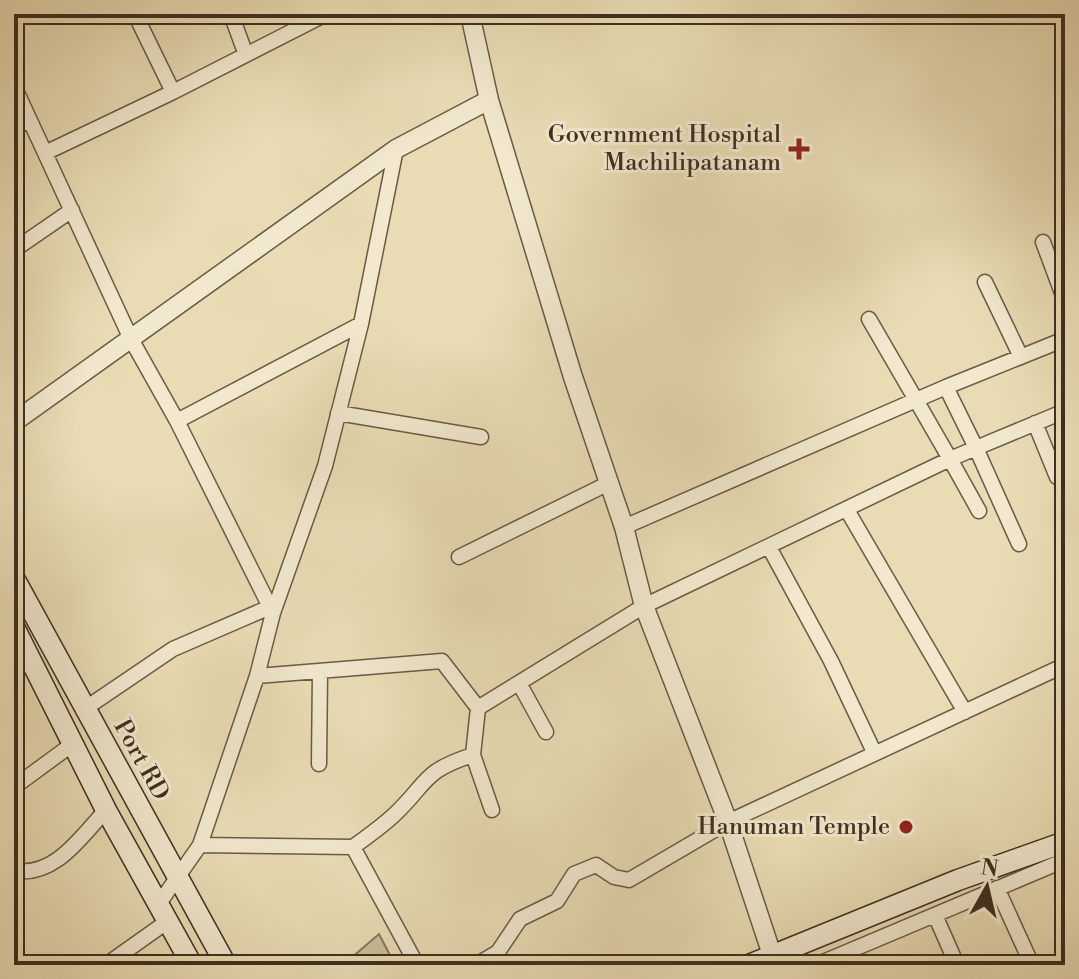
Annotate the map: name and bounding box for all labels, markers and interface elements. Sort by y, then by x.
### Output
place label: Government Hospital Machilipatanam [548,120,781,178]
marker: Government Hospital Machilipatanam [788,138,810,160]
street label: Port RD [107,714,175,806]
place label: Hanuman Temple [697,812,890,842]
marker: Hanuman Temple [897,818,915,836]
north arrow [947,847,1027,927]
text: N [979,854,1001,883]

